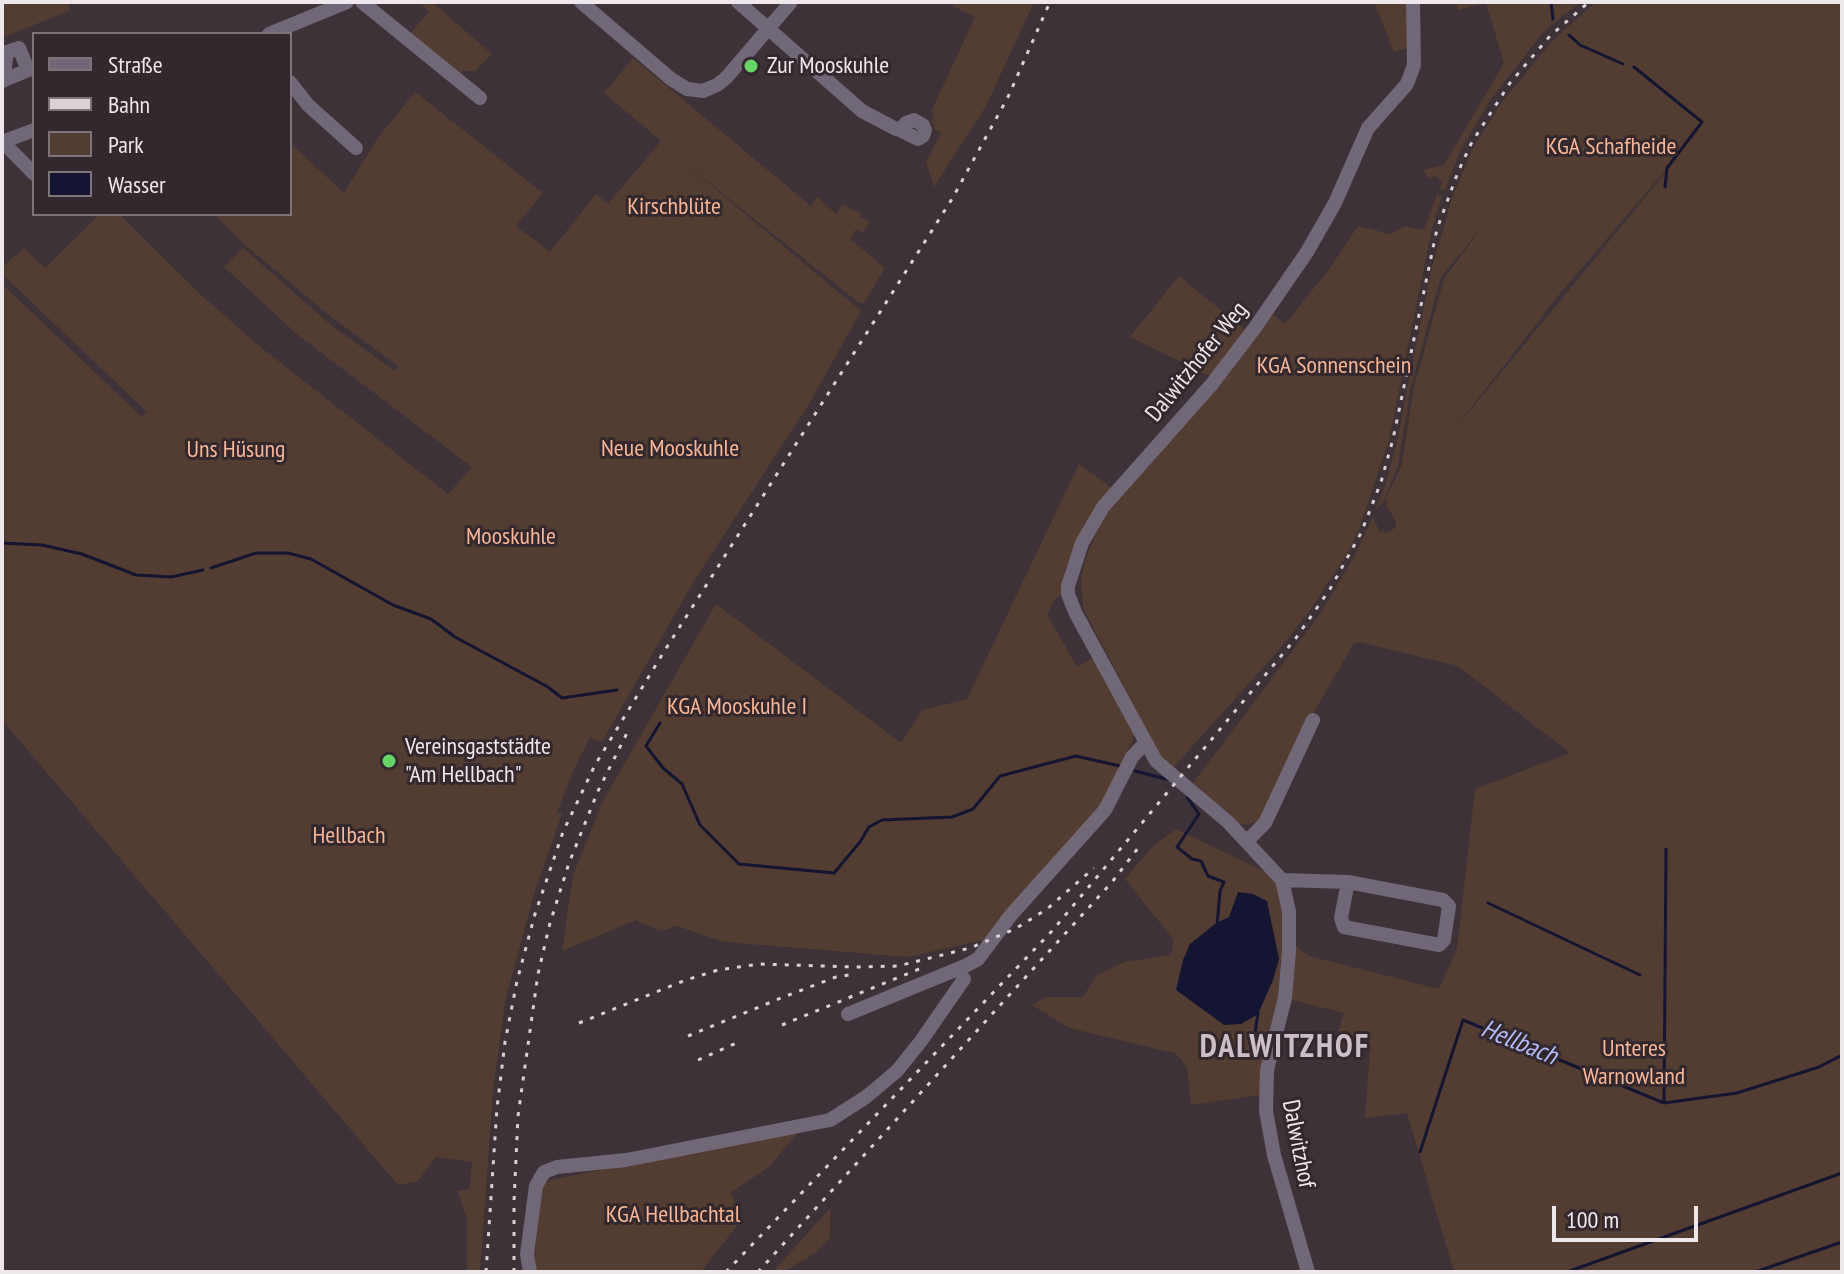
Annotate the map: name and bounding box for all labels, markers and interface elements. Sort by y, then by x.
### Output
legend [32,32,292,216]
text: Straße [108,49,163,80]
place label: Zur Mooskuhle [767,52,889,80]
marker: Zur Mooskuhle [742,57,760,75]
text: Bahn [108,89,150,120]
text: Park [108,129,144,160]
park label: KGA Schafheide [1546,133,1676,161]
text: Wasser [108,169,166,200]
park label: Kirschblüte [627,193,721,221]
street label: Dalwitzhofer Weg [1140,296,1254,428]
park label: KGA Sonnenschein [1257,352,1411,380]
park label: Neue Mooskuhle [601,435,739,463]
park label: Uns Hüsung [187,436,285,464]
park label: Mooskuhle [466,523,556,551]
park label: KGA Mooskuhle I [667,693,807,721]
place label: Vereinsgaststädte "Am Hellbach" [405,733,551,789]
marker: Vereinsgaststädte "Am Hellbach" [380,752,398,770]
park label: Hellbach [312,822,386,850]
water label: Hellbach [1476,1014,1562,1072]
district label: DALWITZHOF [1200,1029,1370,1067]
park label: Unteres Warnowland [1583,1035,1685,1091]
street label: Dalwitzhof [1275,1097,1321,1191]
scale bar [1556,1190,1702,1240]
park label: KGA Hellbachtal [606,1201,740,1229]
text: 100 m [1566,1204,1619,1235]

